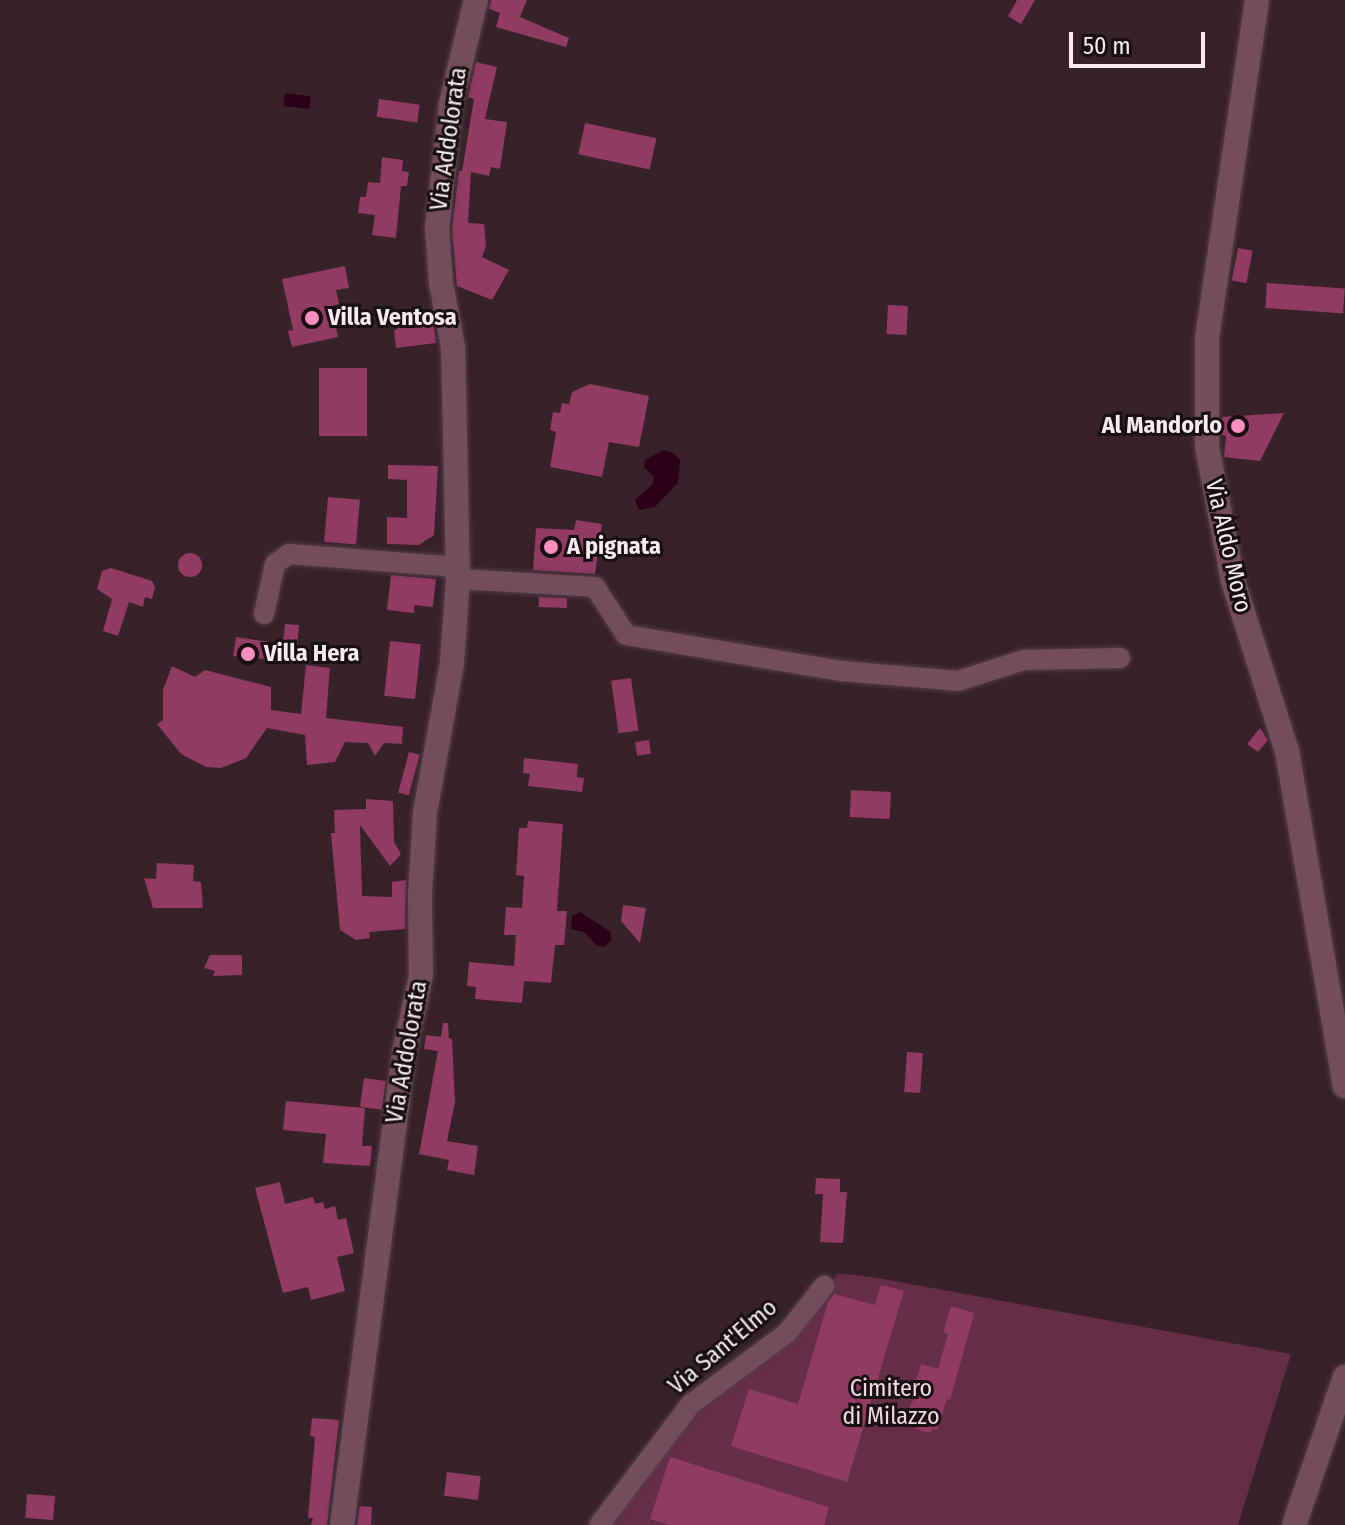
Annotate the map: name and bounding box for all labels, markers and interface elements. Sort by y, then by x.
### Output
scale bar [1073,16,1209,66]
text: 50 m [1083,32,1131,60]
street label: Via Addolorata [425,66,473,212]
place label: Villa Ventosa [328,304,457,332]
marker: Villa Ventosa [303,309,321,327]
place label: Al Mandorlo [1102,412,1222,440]
marker: Al Mandorlo [1229,417,1247,435]
street label: Via Aldo Moro [1199,477,1257,615]
place label: A pignata [567,533,661,561]
marker: A pignata [542,538,560,556]
place label: Villa Hera [264,640,359,668]
marker: Villa Hera [239,645,257,663]
street label: Via Addolorata [380,978,434,1126]
street label: Via Sant'Elmo [663,1293,783,1401]
park label: Cimitero di Milazzo [842,1375,940,1431]

